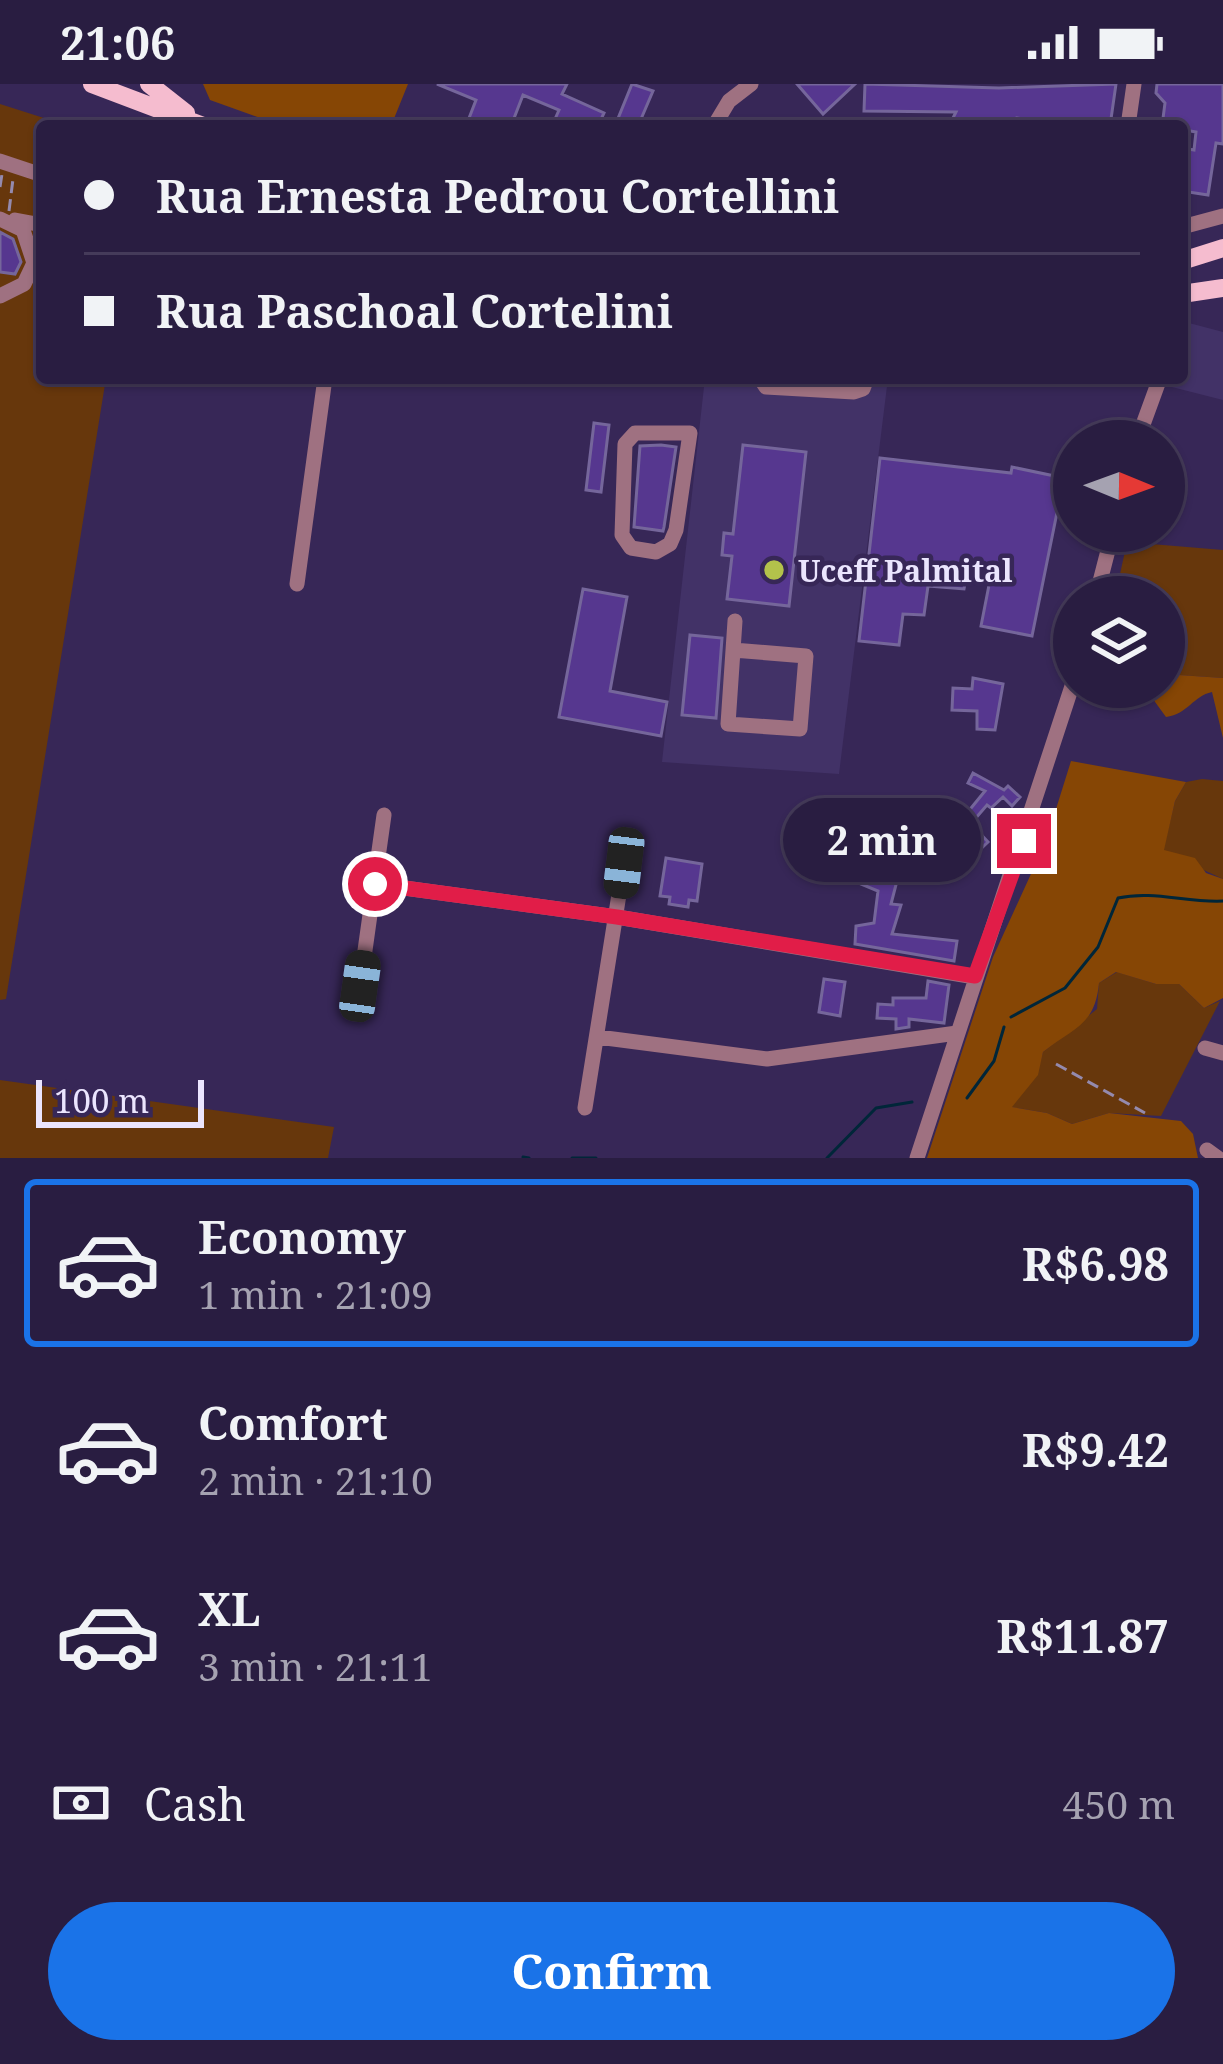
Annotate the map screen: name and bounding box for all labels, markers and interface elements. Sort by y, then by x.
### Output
text: 21:06 [60,12,175,73]
text: Rua Ernesta Pedrou Cortellini [156,165,839,226]
text: Rua Paschoal Cortelini [156,280,673,341]
north arrow [1053,420,1185,552]
map controls [1053,420,1185,708]
place label: Uceff Palmital [798,550,1013,591]
marker: Uceff Palmital [761,557,787,583]
button: layers [1053,576,1185,708]
callout: 2 min [784,799,982,883]
text: 2 min [827,813,937,866]
route end [997,814,1051,868]
car [602,825,646,901]
route start [348,857,402,911]
car [337,948,383,1024]
scale bar [36,1074,204,1127]
text: 100 m [54,1078,149,1123]
text: Economy [198,1206,406,1267]
icon: car [54,1209,162,1317]
text: R$6.98 [1022,1233,1169,1294]
text: 1 min · 21:09 [198,1267,433,1320]
text: Comfort [198,1392,388,1453]
icon: car [54,1395,162,1503]
text: R$9.42 [1022,1419,1169,1480]
text: 2 min · 21:10 [198,1453,433,1506]
text: XL [198,1578,260,1639]
icon: car [54,1581,162,1689]
text: R$11.87 [997,1605,1169,1666]
text: 3 min · 21:11 [198,1639,433,1692]
icon: cash [48,1770,114,1836]
text: Cash [144,1773,246,1834]
text: 450 m [1063,1777,1175,1830]
button: Confirm [48,1902,1175,2040]

